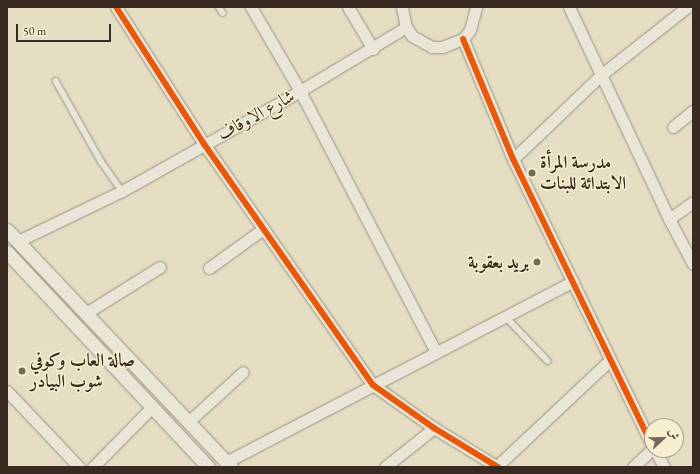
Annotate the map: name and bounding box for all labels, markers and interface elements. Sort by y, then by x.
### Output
scale bar [18,16,113,42]
text: 50 m [23,23,46,39]
street label: شارع الاوقاف [214,85,298,145]
place label: مدرسة المرأة الابتدائة للبنات [540,152,626,194]
marker: مدرسة المرأة الابتدائة للبنات [527,168,537,178]
place label: بريد بعقوبة [468,251,529,273]
marker: بريد بعقوبة [532,257,542,267]
place label: صالة العاب وكوفي شوب البيادر [30,350,135,392]
marker: صالة العاب وكوفي شوب البيادر [17,366,27,376]
north arrow [644,418,684,458]
text: ش [666,426,683,442]

